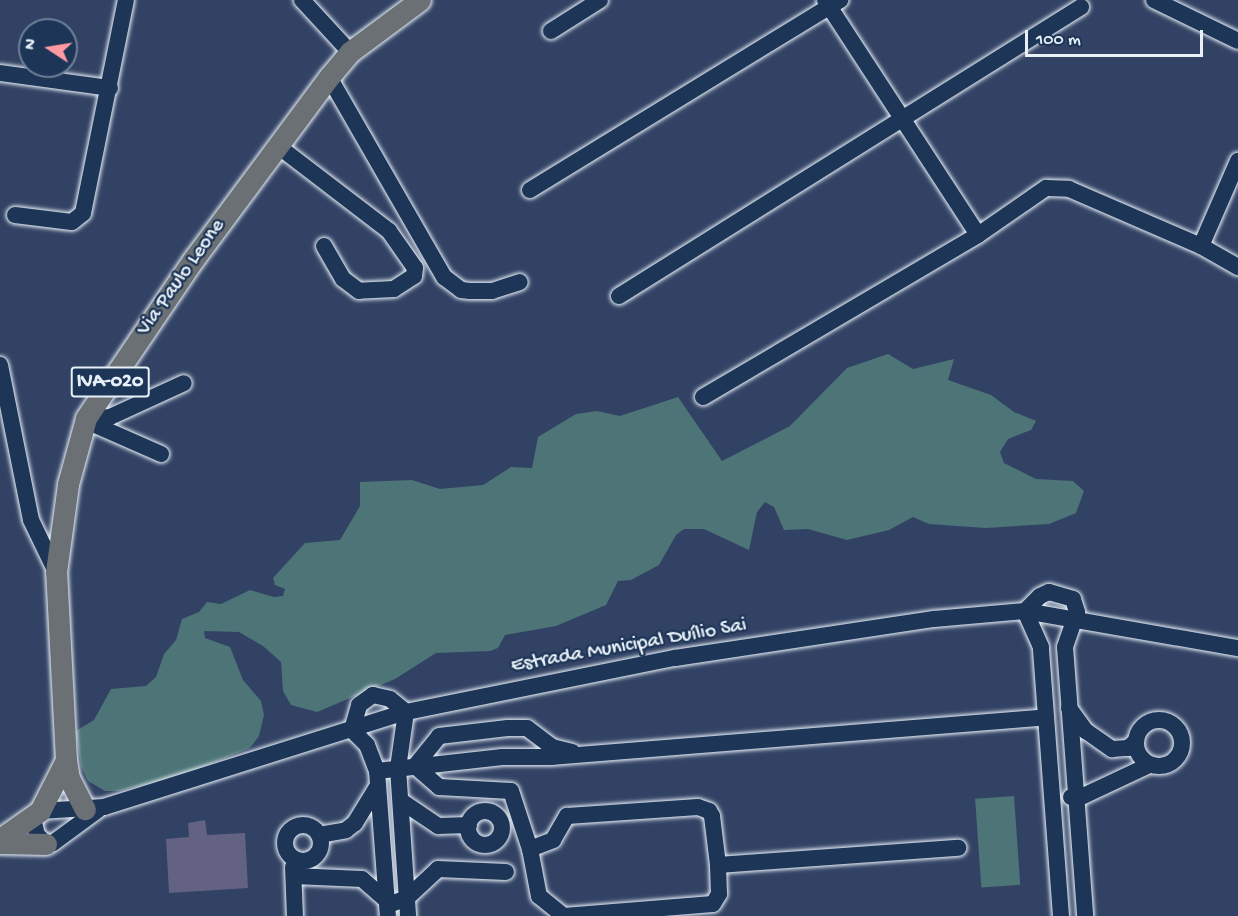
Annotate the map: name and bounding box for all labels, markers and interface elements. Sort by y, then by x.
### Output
north arrow [18,18,78,78]
scale bar [1028,18,1206,56]
text: 100 m [1036,30,1081,51]
text: N [21,37,42,52]
street label: Via Paulo Leone [132,215,232,341]
road number: IVA-020 [70,365,150,399]
street label: Estrada Municipal Duílio Sai [509,614,749,680]

